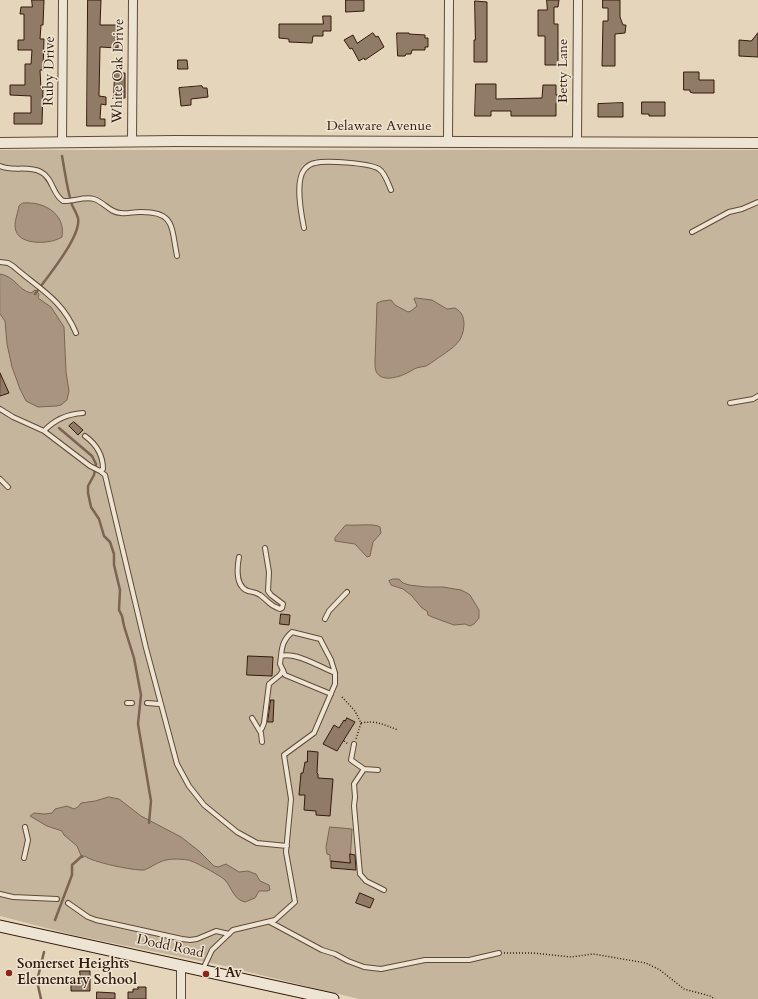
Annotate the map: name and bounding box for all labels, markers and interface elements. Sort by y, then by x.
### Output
street label: White Oak Drive [110,18,128,124]
street label: Ruby Drive [41,36,59,106]
street label: Betty Lane [556,39,572,103]
street label: Delaware Avenue [326,119,432,135]
street label: Dodd Road [135,932,205,962]
place label: Somerset Heights Elementary School [17,957,137,990]
place label: 1 Av [214,966,242,982]
marker: Somerset Heights Elementary School [4,968,14,978]
marker: 1 Av [201,969,211,979]

